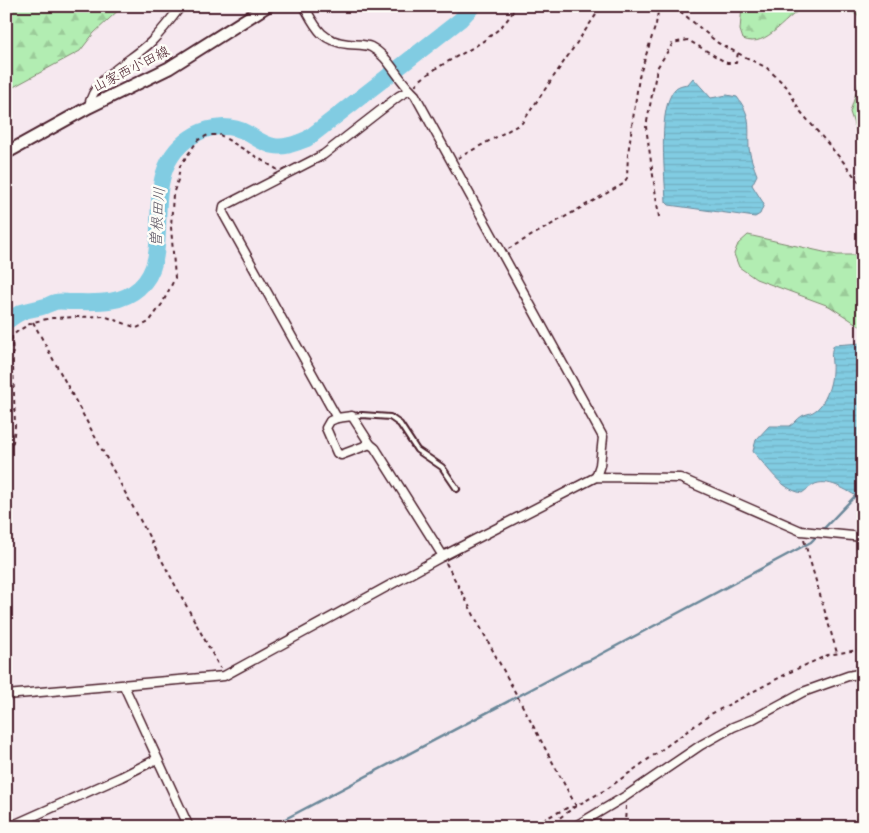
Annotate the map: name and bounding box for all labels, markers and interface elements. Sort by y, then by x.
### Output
street label: 山家西小田線 [90,42,172,96]
water label: 曽根田川 [146,186,170,248]

